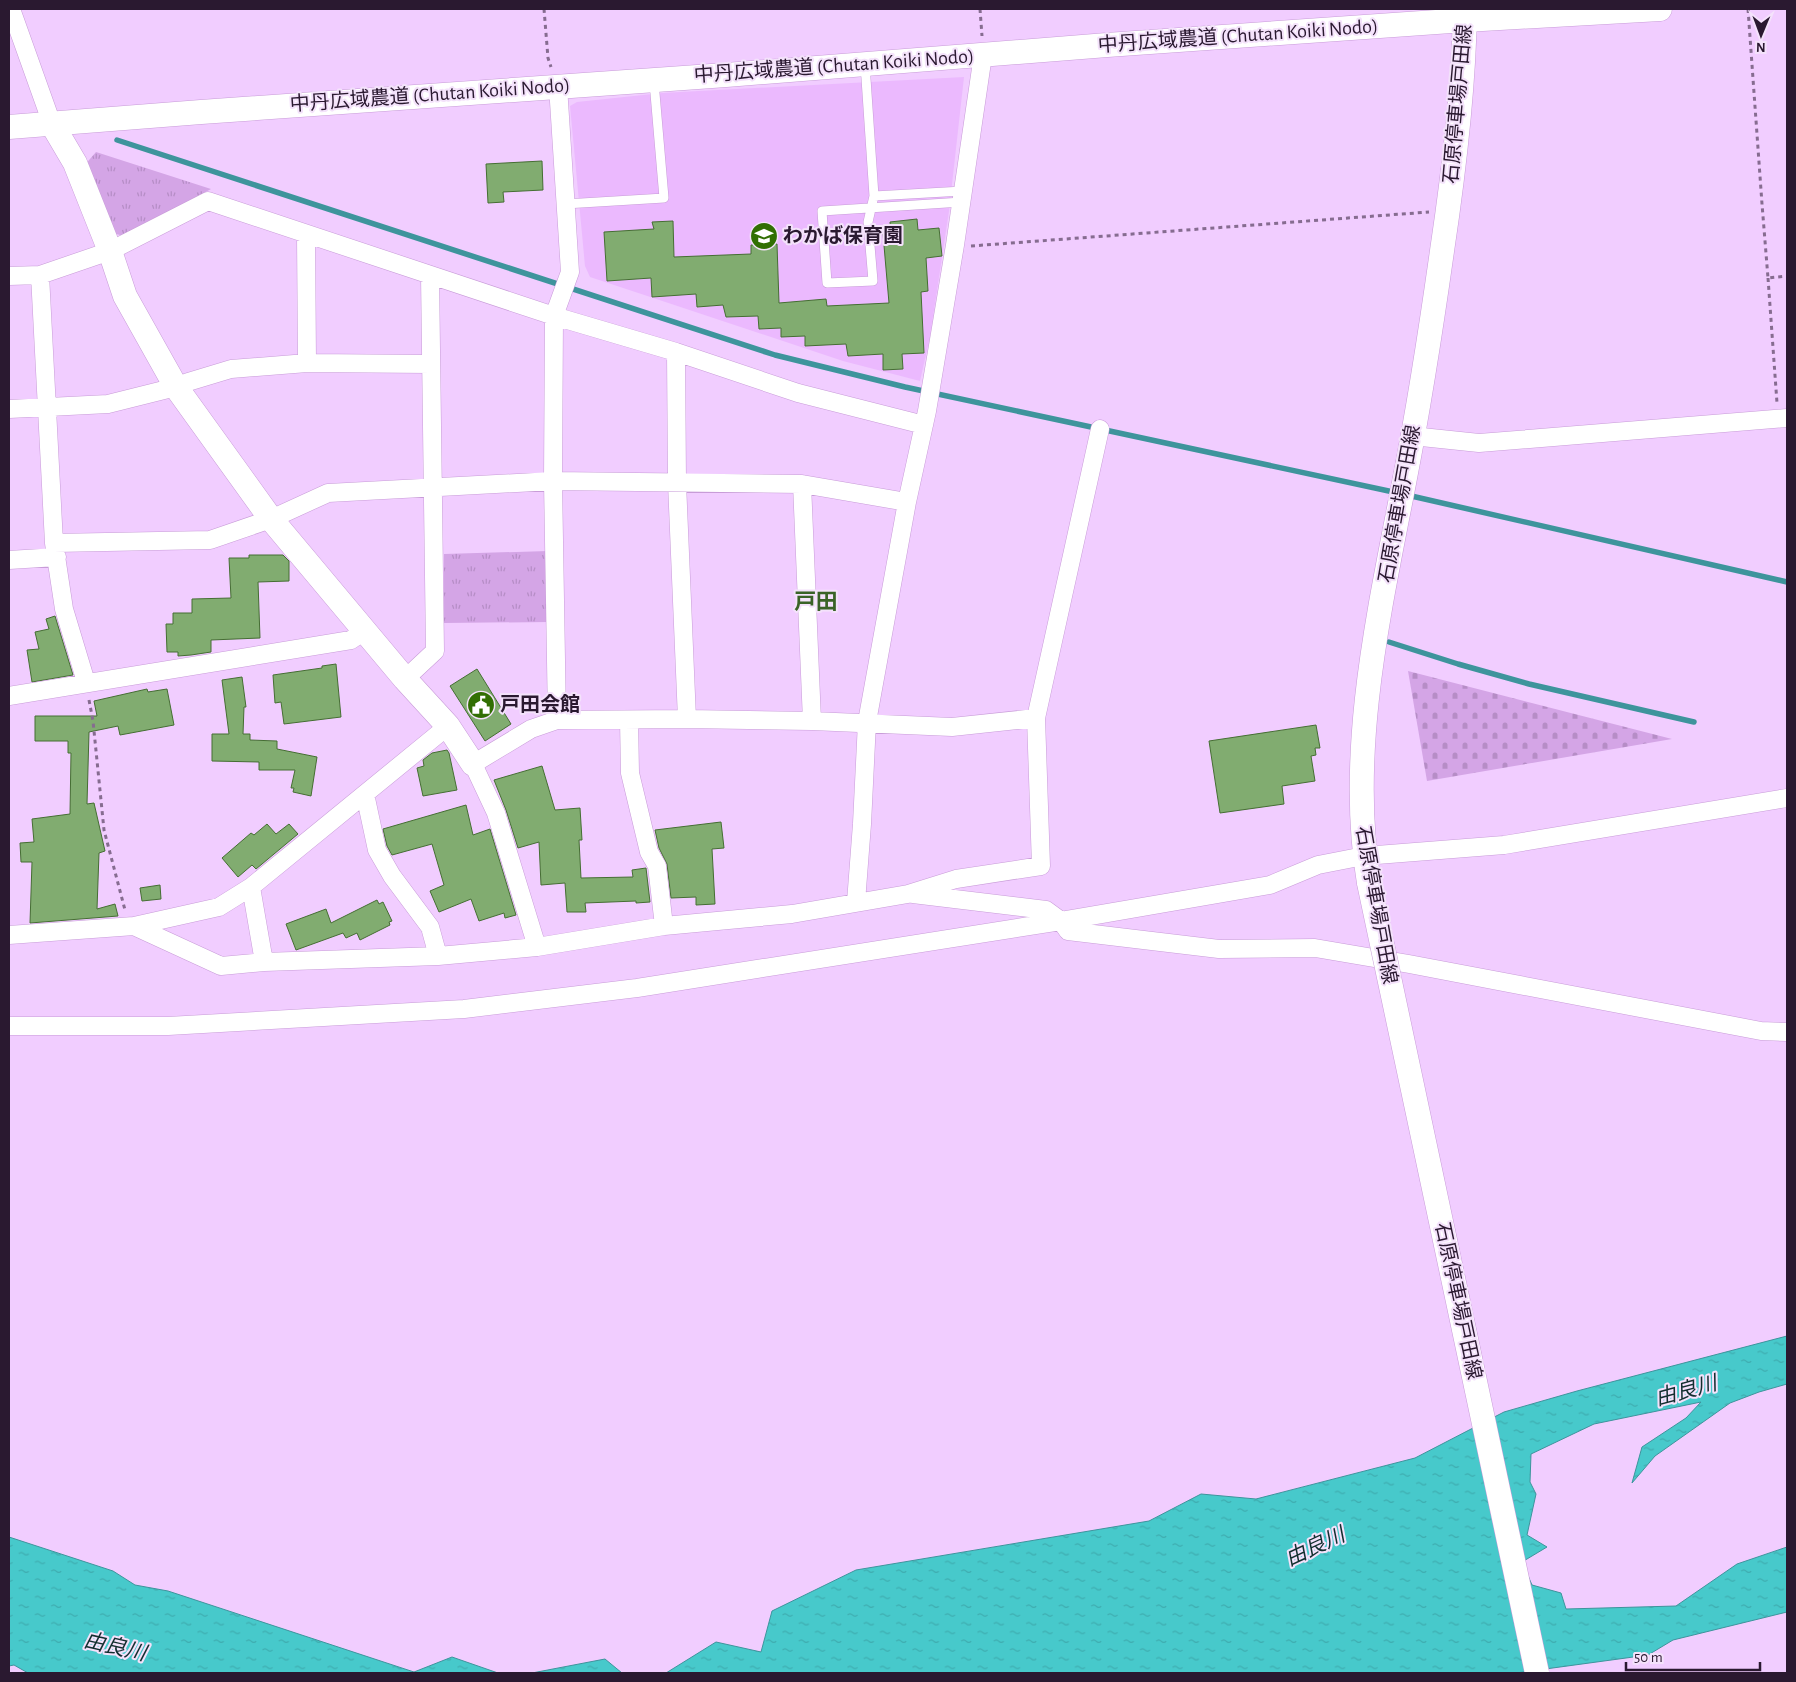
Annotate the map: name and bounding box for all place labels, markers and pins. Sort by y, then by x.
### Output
school or university icon: わかば保育園 [749,221,779,251]
place label: わかば保育園 [783,225,903,246]
public building icon: 戸田会館 [466,690,496,720]
place label: 戸田会館 [500,694,580,715]

